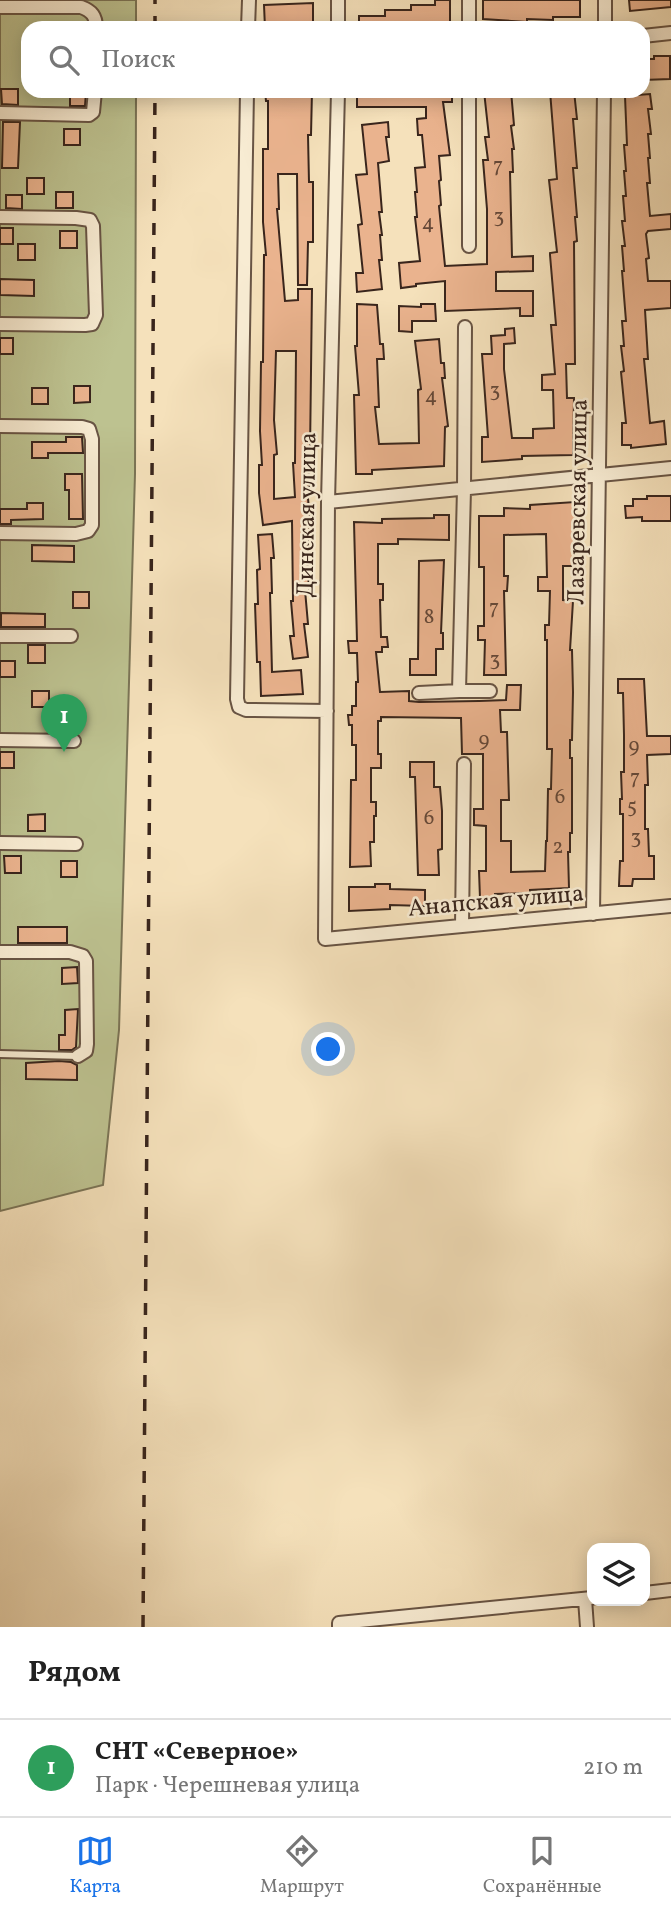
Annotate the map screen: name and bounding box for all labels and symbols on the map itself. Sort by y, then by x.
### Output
house number: 7 [493,152,503,181]
house number: 3 [494,202,504,231]
house number: 4 [422,209,434,238]
house number: 3 [490,376,500,405]
house number: 4 [425,382,437,411]
street label: Лазаревская улица [560,399,598,605]
street label: Динская улица [290,432,326,598]
house number: 7 [489,594,499,623]
house number: 8 [424,603,434,632]
house number: 3 [490,645,500,674]
pin: 1 [41,694,87,752]
house number: 9 [479,726,490,755]
house number: 9 [629,732,640,761]
house number: 7 [630,764,640,793]
house number: 6 [555,783,565,812]
house number: 5 [627,792,637,821]
house number: 6 [424,804,434,833]
house number: 3 [631,823,641,852]
house number: 2 [552,833,564,862]
street label: Анапская улица [407,877,585,927]
your location [311,1032,345,1066]

